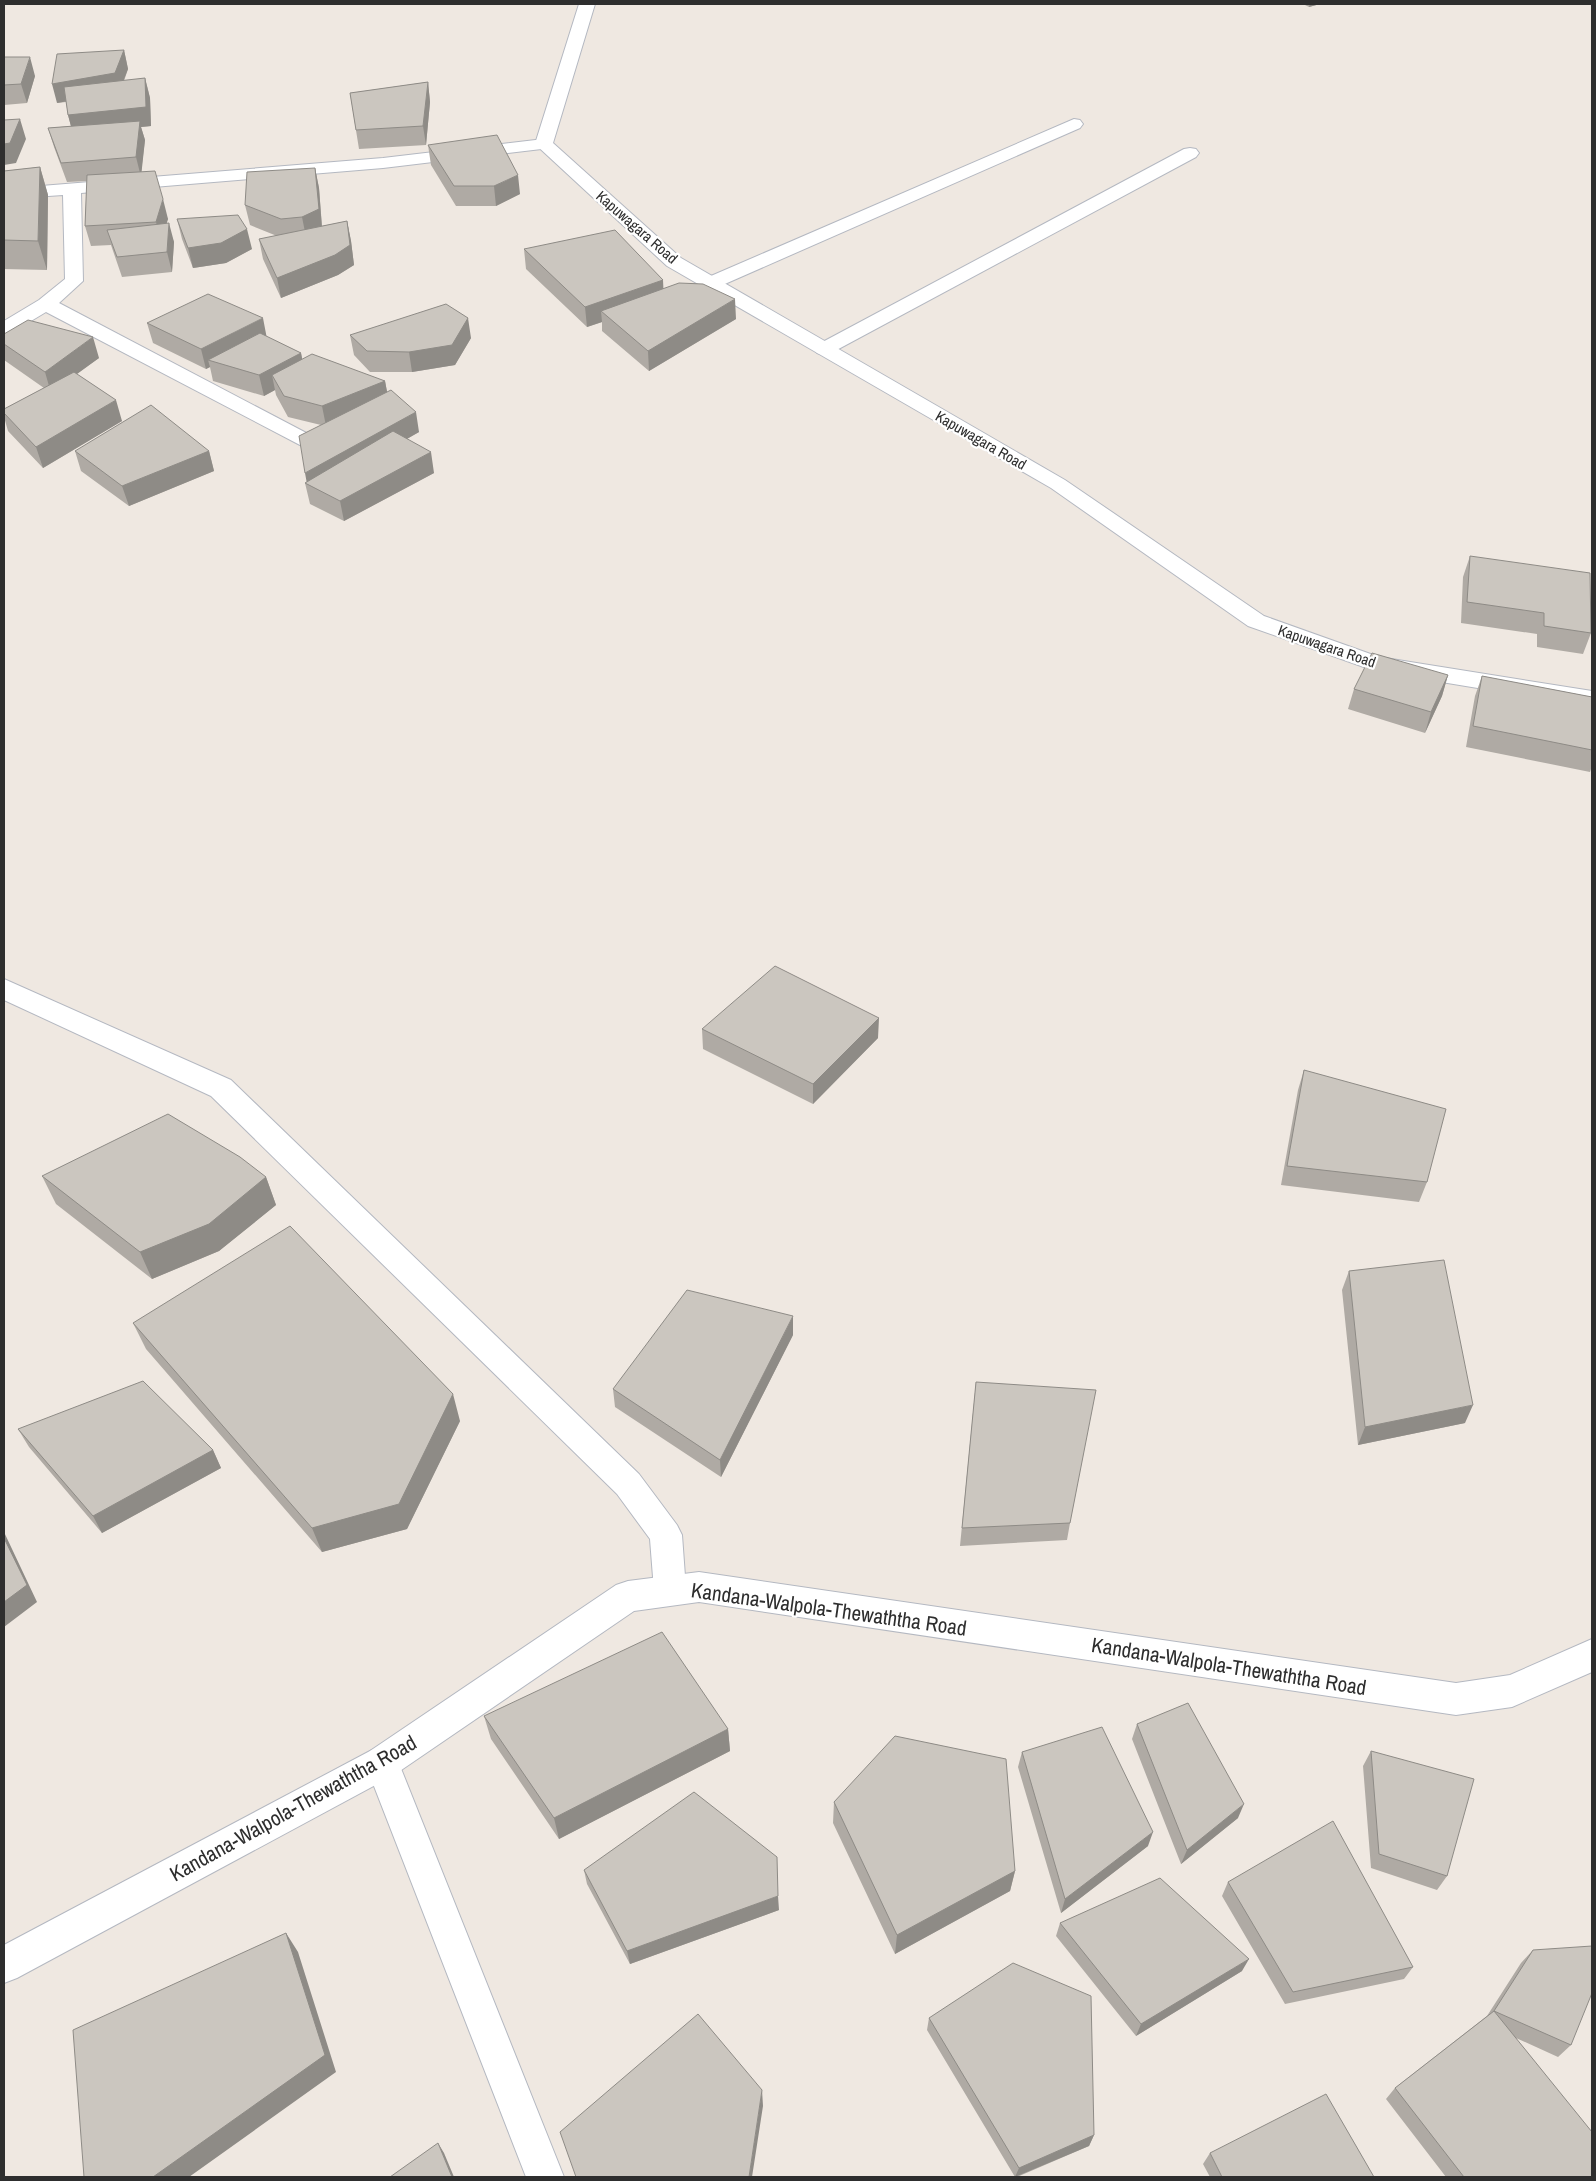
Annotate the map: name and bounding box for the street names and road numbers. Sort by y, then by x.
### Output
street label: Kapuwagara Road [592,186,682,268]
street label: Kapuwagara Road [932,405,1030,475]
street label: Kapuwagara Road [1275,619,1379,673]
street label: Kandana-Walpola-Thewaththa Road [689,1575,969,1643]
street label: Kandana-Walpola-Thewaththa Road [1089,1630,1369,1702]
street label: Kandana-Walpola-Thewaththa Road [164,1728,422,1888]

